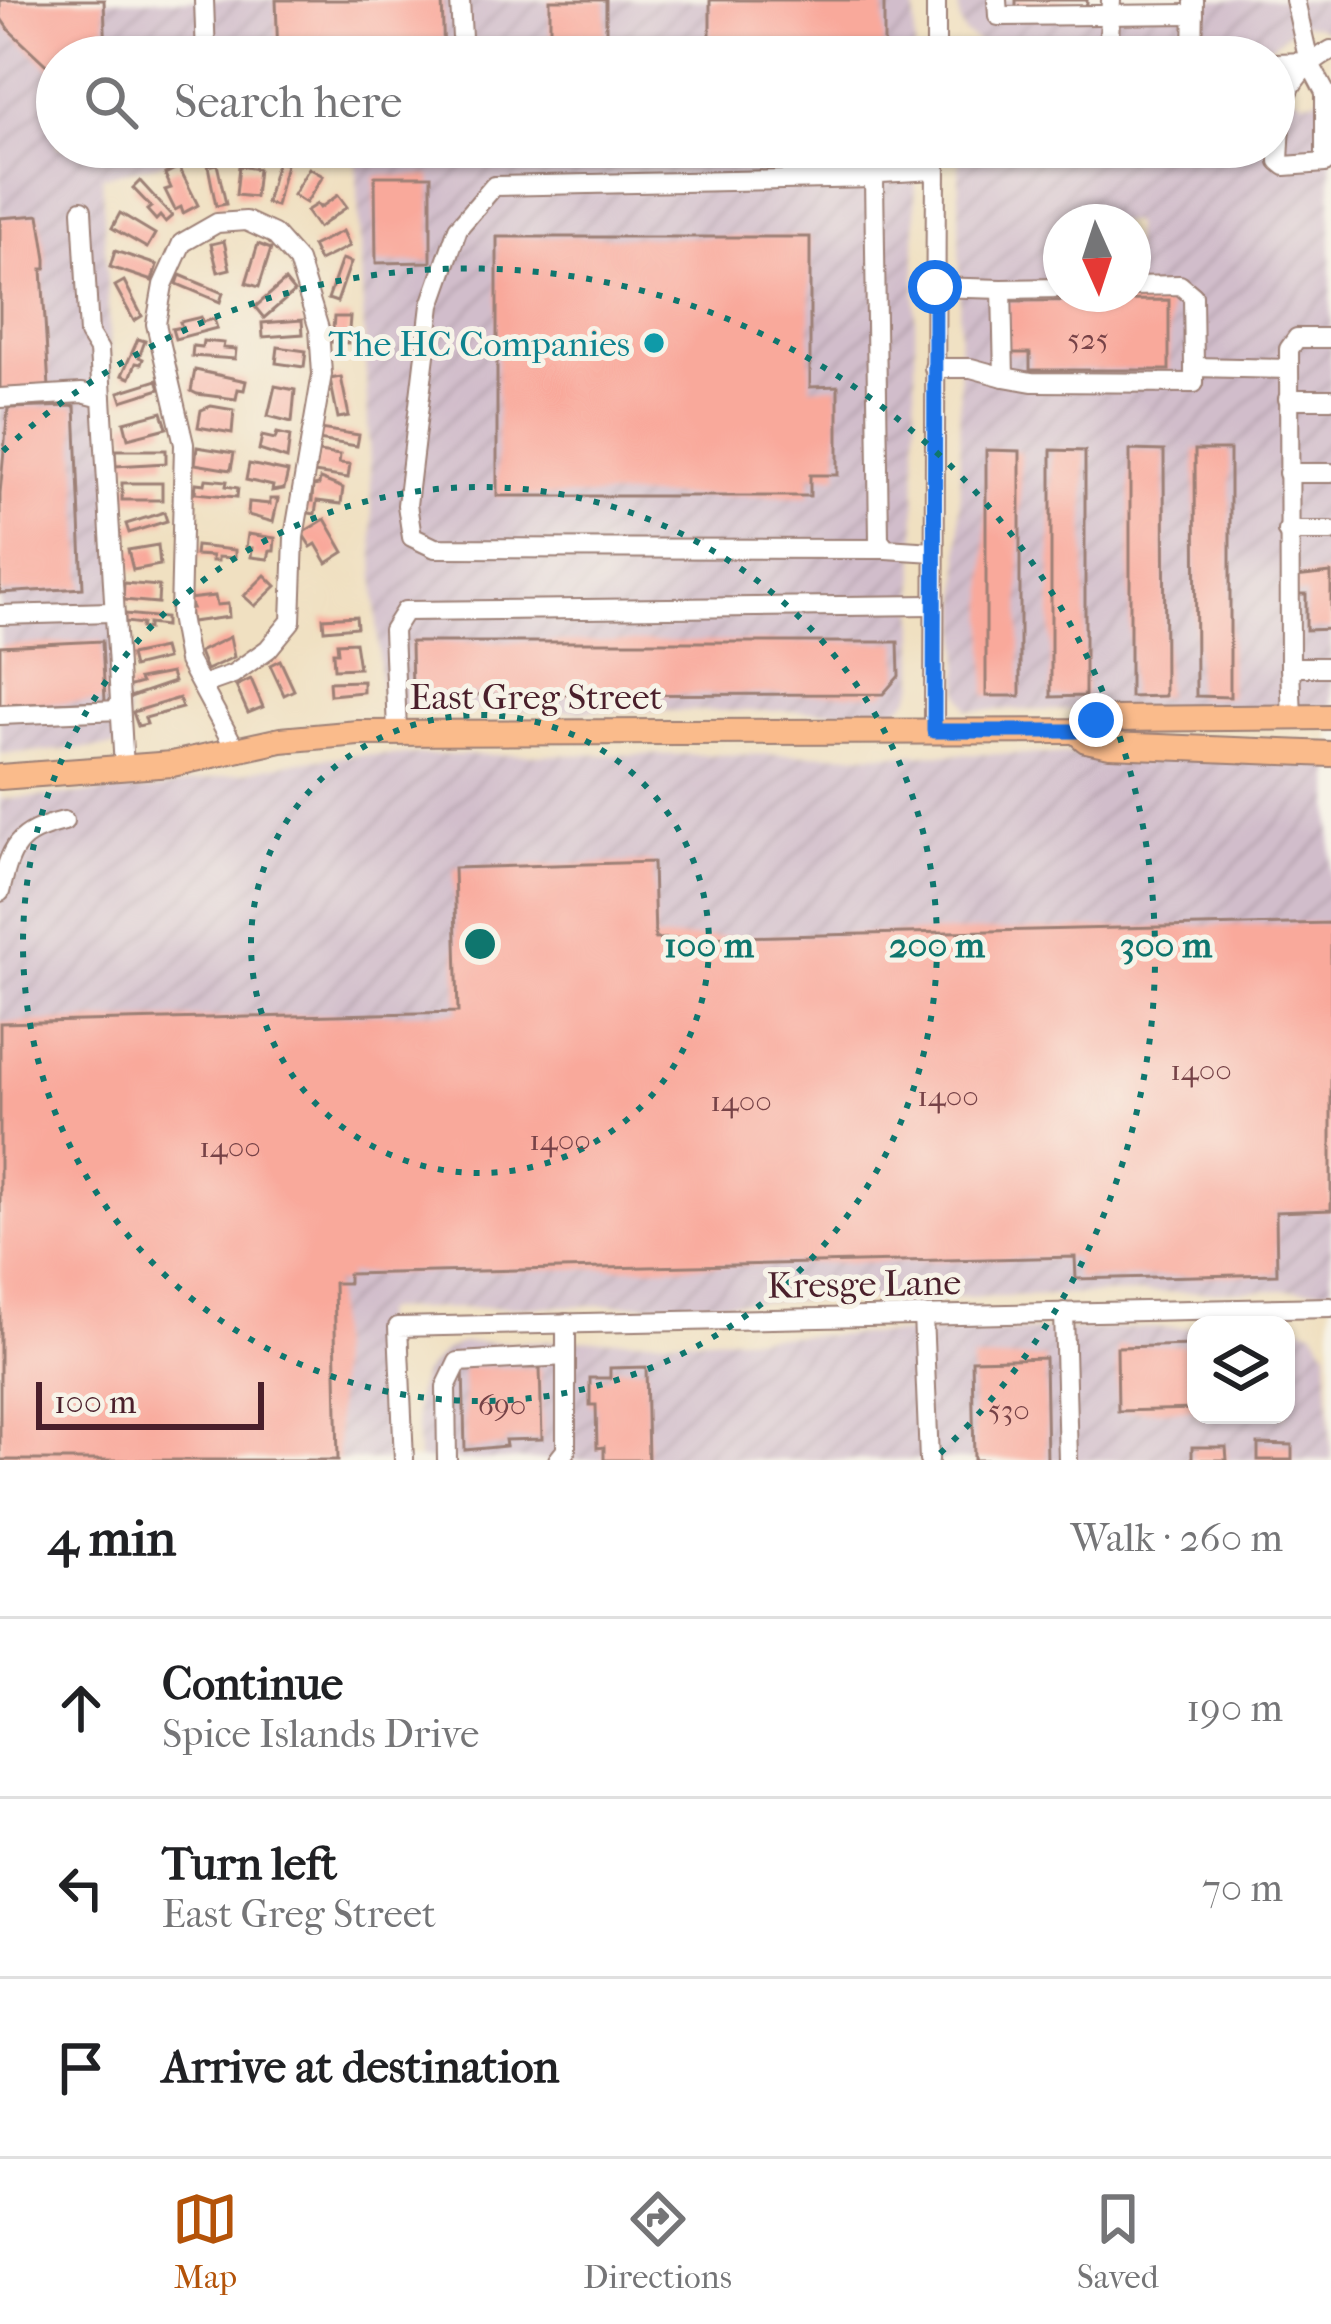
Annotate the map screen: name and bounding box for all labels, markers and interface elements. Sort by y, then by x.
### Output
search box [36,36,1295,168]
icon: search [78,69,144,135]
text: Search here [174,76,402,129]
north arrow [1043,204,1151,312]
route start [908,260,962,314]
house number: 525 [1067,322,1109,357]
place label: The HC Companies [329,323,630,365]
marker: The HC Companies [641,330,667,356]
street label: East Greg Street [410,676,663,718]
route end [1069,693,1123,747]
centre of rings [459,923,501,965]
text: 100 m [664,924,755,966]
text: 200 m [889,924,986,966]
text: 300 m [1120,924,1213,966]
house number: 1400 [1170,1053,1232,1088]
house number: 1400 [917,1079,979,1114]
house number: 1400 [710,1084,772,1119]
house number: 1400 [529,1123,591,1158]
house number: 1400 [199,1130,261,1165]
street label: Kresge Lane [767,1261,961,1307]
map controls [1187,1316,1295,1424]
button: layers [1187,1316,1295,1424]
scale bar [36,1376,264,1429]
text: 100 m [54,1383,137,1422]
house number: 690 [478,1388,526,1423]
house number: 530 [988,1393,1030,1428]
text: 4 min [48,1508,176,1568]
text: Walk · 260 m [1070,1515,1283,1561]
text: Continue [162,1658,343,1711]
icon: ahead [48,1675,114,1741]
text: 190 m [1186,1685,1283,1731]
text: Spice Islands Drive [162,1711,479,1757]
text: Turn left [162,1838,337,1891]
icon: left [48,1855,114,1921]
text: 70 m [1202,1865,1283,1911]
text: East Greg Street [162,1891,436,1937]
icon: arrive [48,2035,114,2101]
text: Arrive at destination [162,2041,559,2094]
tab: Map [172,2186,238,2297]
tab: Directions [583,2186,732,2297]
tab: Saved [1077,2186,1159,2297]

